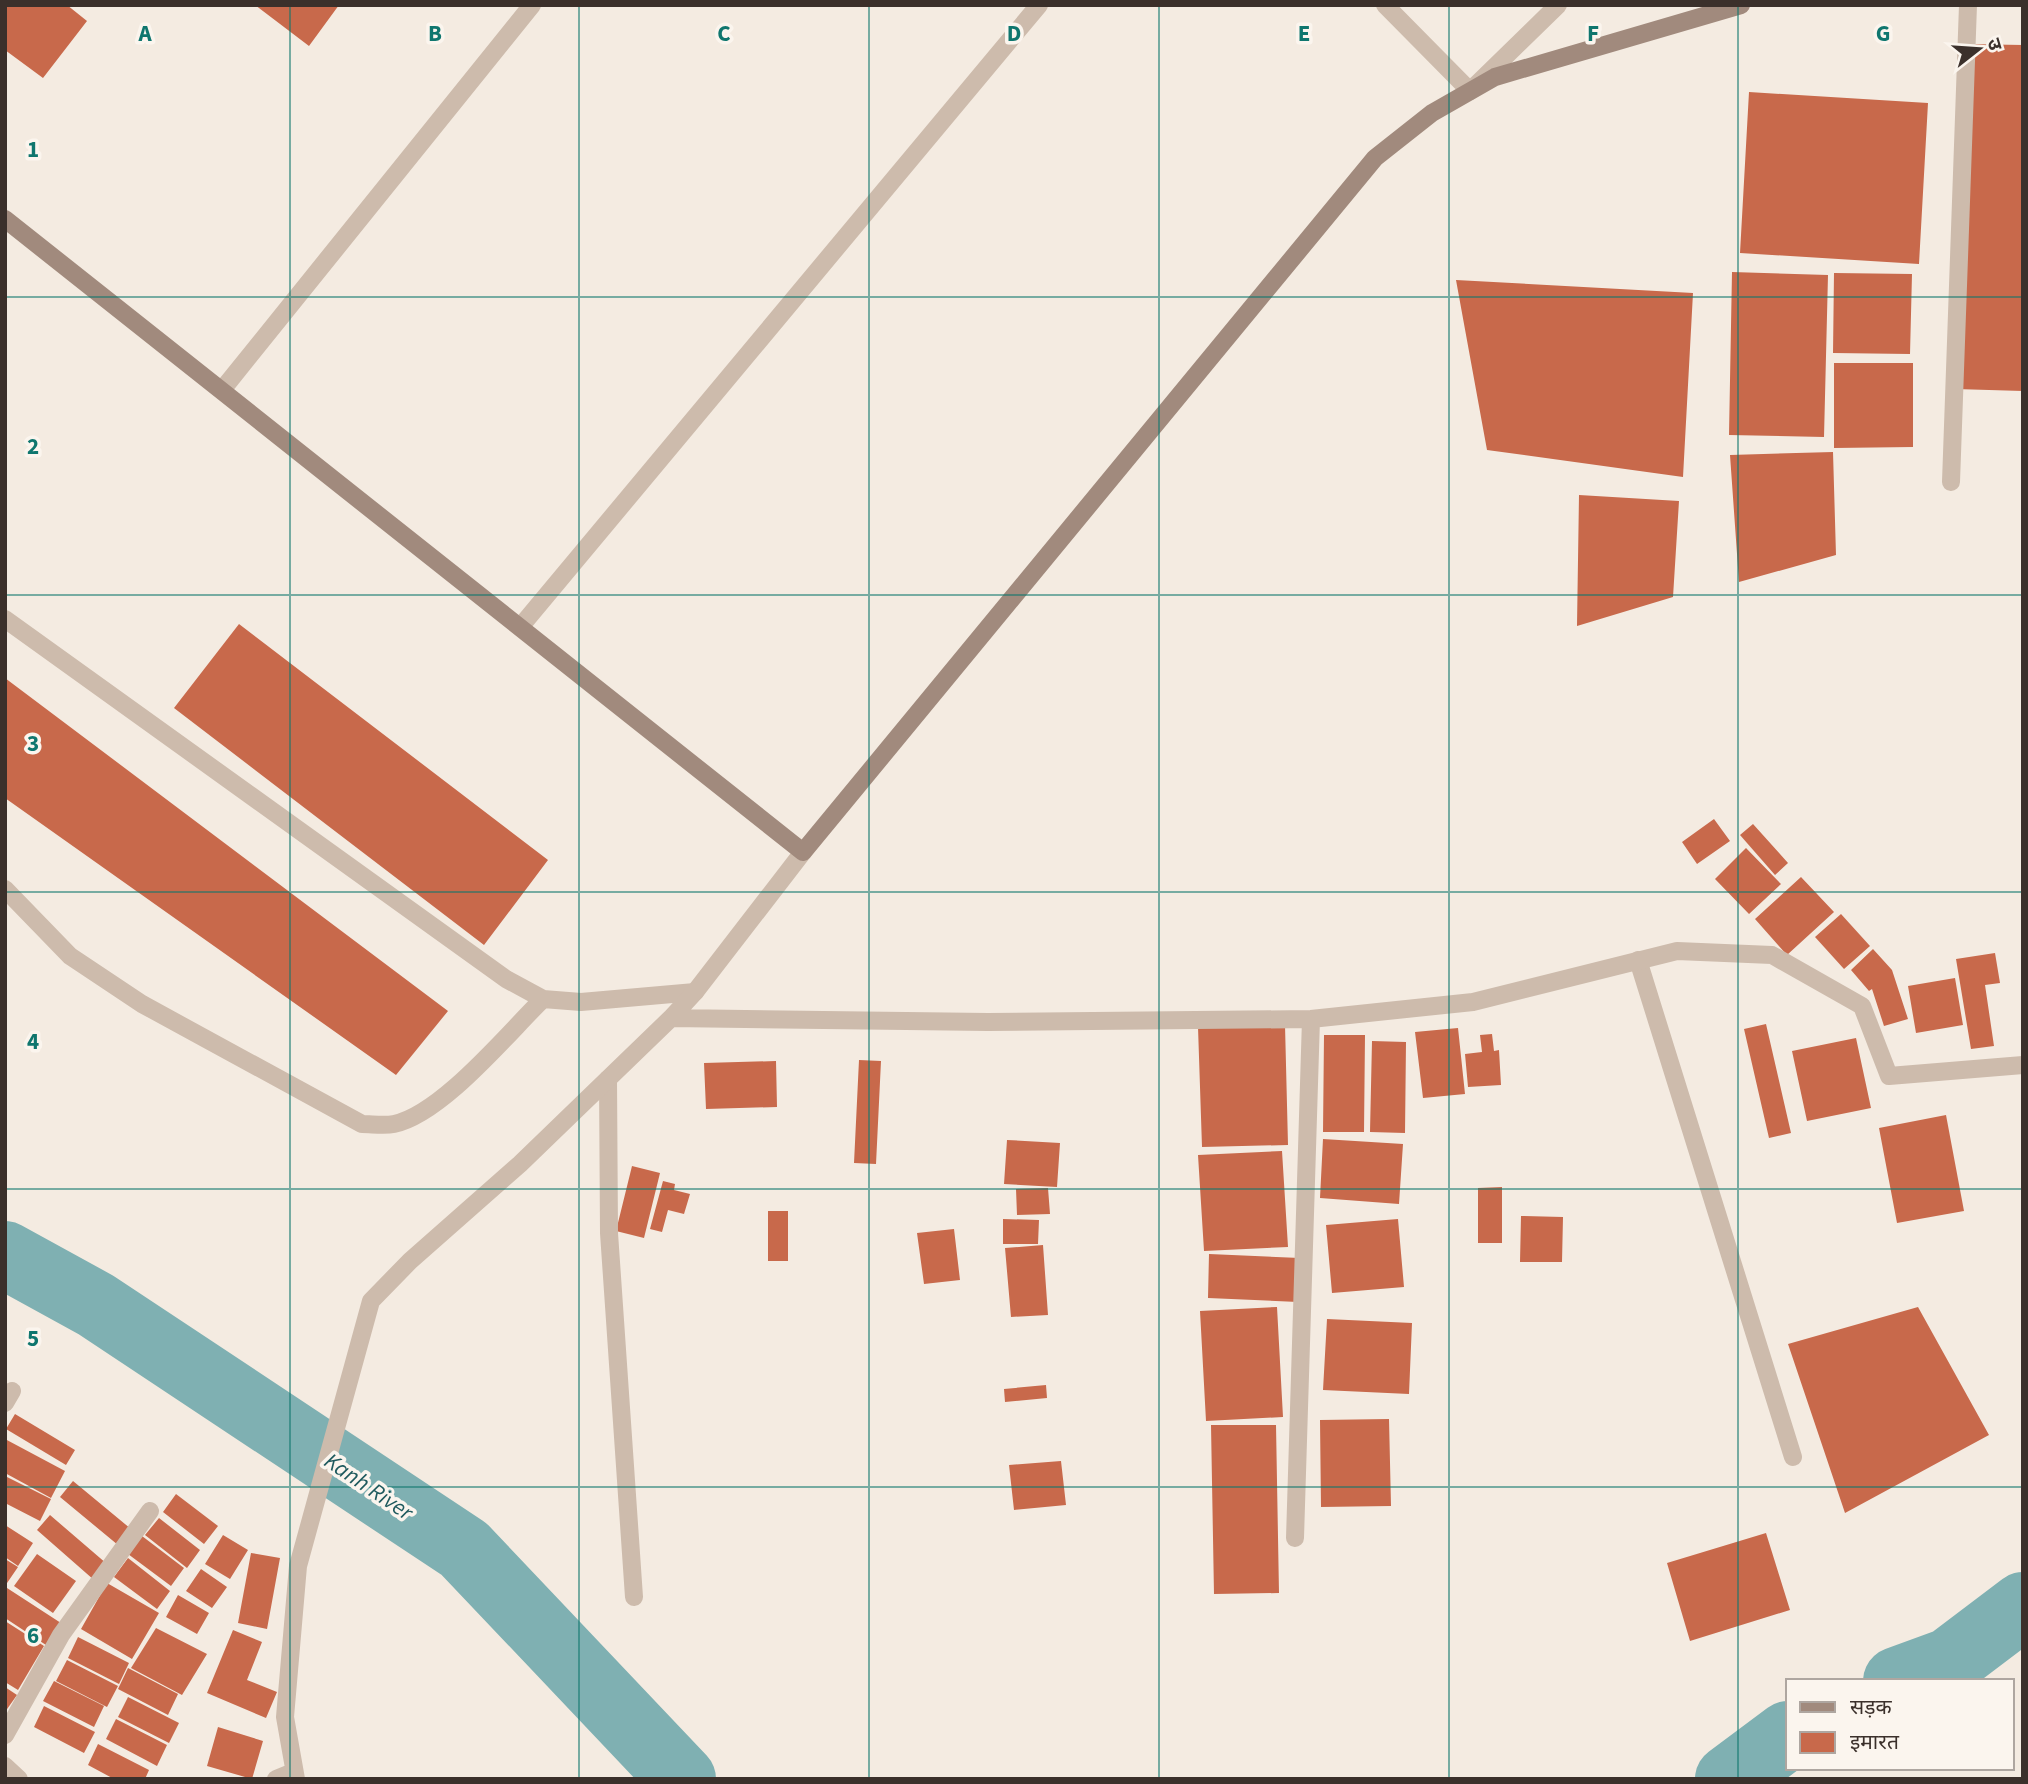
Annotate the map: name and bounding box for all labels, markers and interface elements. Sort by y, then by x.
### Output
north arrow [1944,14,2014,84]
text: A [137,17,152,50]
text: B [428,17,442,50]
text: C [717,17,731,50]
text: D [1007,17,1021,50]
text: E [1298,17,1310,50]
text: F [1587,17,1599,50]
text: G [1876,17,1890,50]
text: उ [1979,35,2009,55]
text: 1 [27,133,39,166]
text: 2 [27,430,39,463]
text: 3 [27,727,39,760]
text: 4 [27,1025,39,1058]
text: 5 [27,1322,39,1355]
water label: Kanh River [318,1445,421,1529]
text: 6 [27,1619,39,1652]
legend [1786,1679,2014,1770]
text: सड़क [1850,1692,1892,1722]
text: इमारत [1850,1727,1900,1757]

